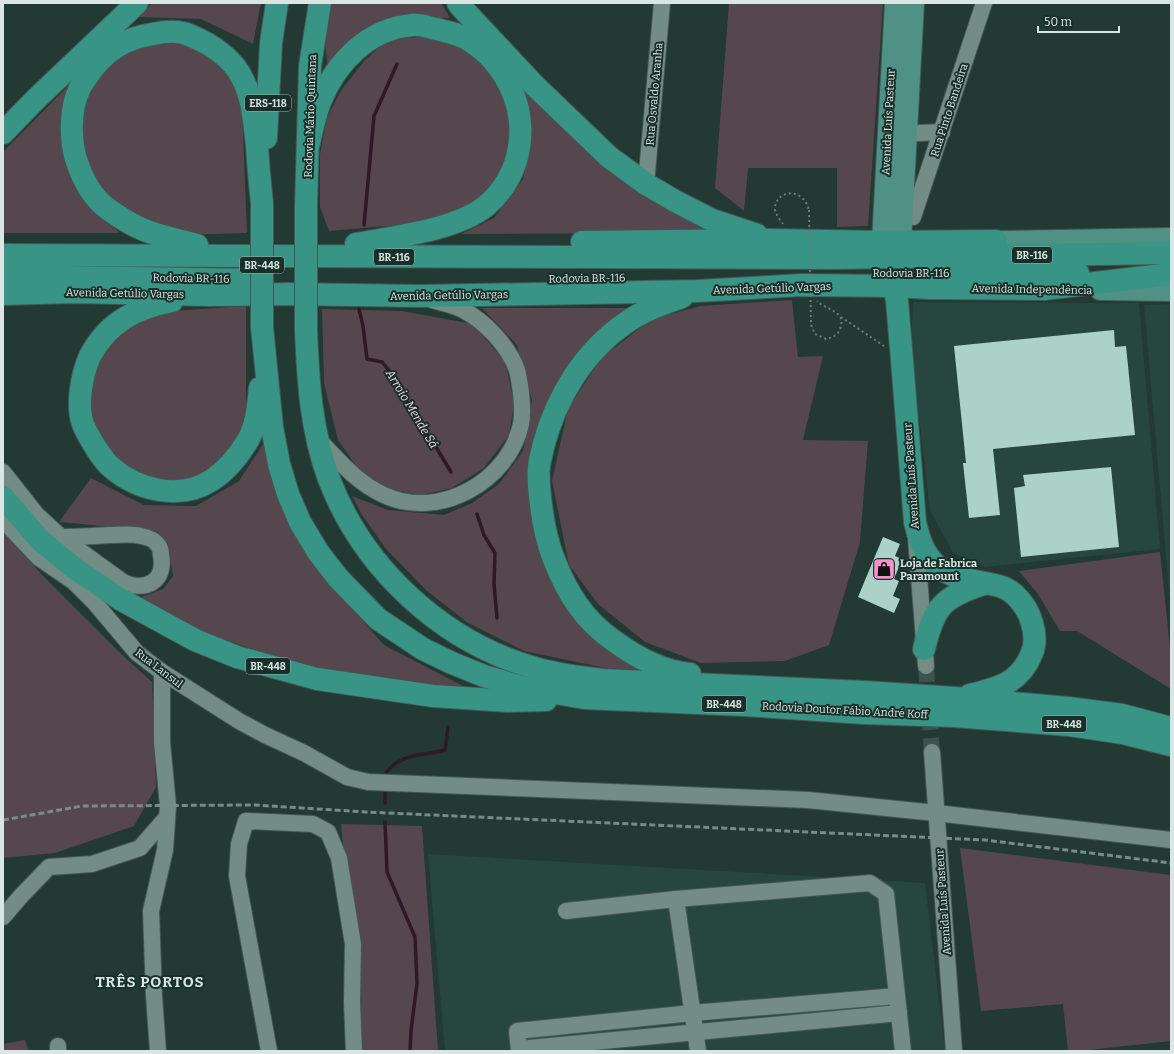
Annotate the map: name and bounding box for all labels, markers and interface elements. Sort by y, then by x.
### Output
scale bar [1038,8,1119,34]
text: 50 m [1044,15,1073,29]
street label: Rua Osvaldo Aranha [644,42,665,146]
street label: Rodovia Mário Quintana [302,54,319,178]
street label: Rua Pinto Bandeira [928,62,971,158]
street label: Avenida Luís Pasteur [879,69,898,175]
road number: ERS-118 [245,95,291,111]
road number: BR-116 [1012,247,1052,263]
road number: BR-116 [374,249,414,265]
road number: BR-448 [240,257,284,273]
street label: Rodovia BR-116 [872,267,950,280]
street label: Rodovia BR-116 [152,271,230,286]
street label: Rodovia BR-116 [548,271,626,286]
street label: Avenida Getúlio Vargas [713,280,831,297]
street label: Avenida Independência [971,282,1092,297]
street label: Avenida Getúlio Vargas [66,286,184,301]
street label: Avenida Getúlio Vargas [390,288,508,303]
water label: Arroio Mende Sá [383,366,441,451]
street label: Avenida Luís Pasteur [901,422,922,529]
shop icon: Loja de Fabrica Paramount [871,556,897,582]
place label: Loja de Fabrica Paramount [900,557,978,583]
street label: Rua Lansul [132,646,185,691]
road number: BR-448 [246,658,290,674]
road number: BR-448 [702,696,746,712]
street label: Rodovia Doutor Fábio André Koff [762,700,930,721]
road number: BR-448 [1042,716,1086,732]
street label: Avenida Luís Pasteur [933,848,954,955]
district label: TRÊS PORTOS [95,973,205,991]

